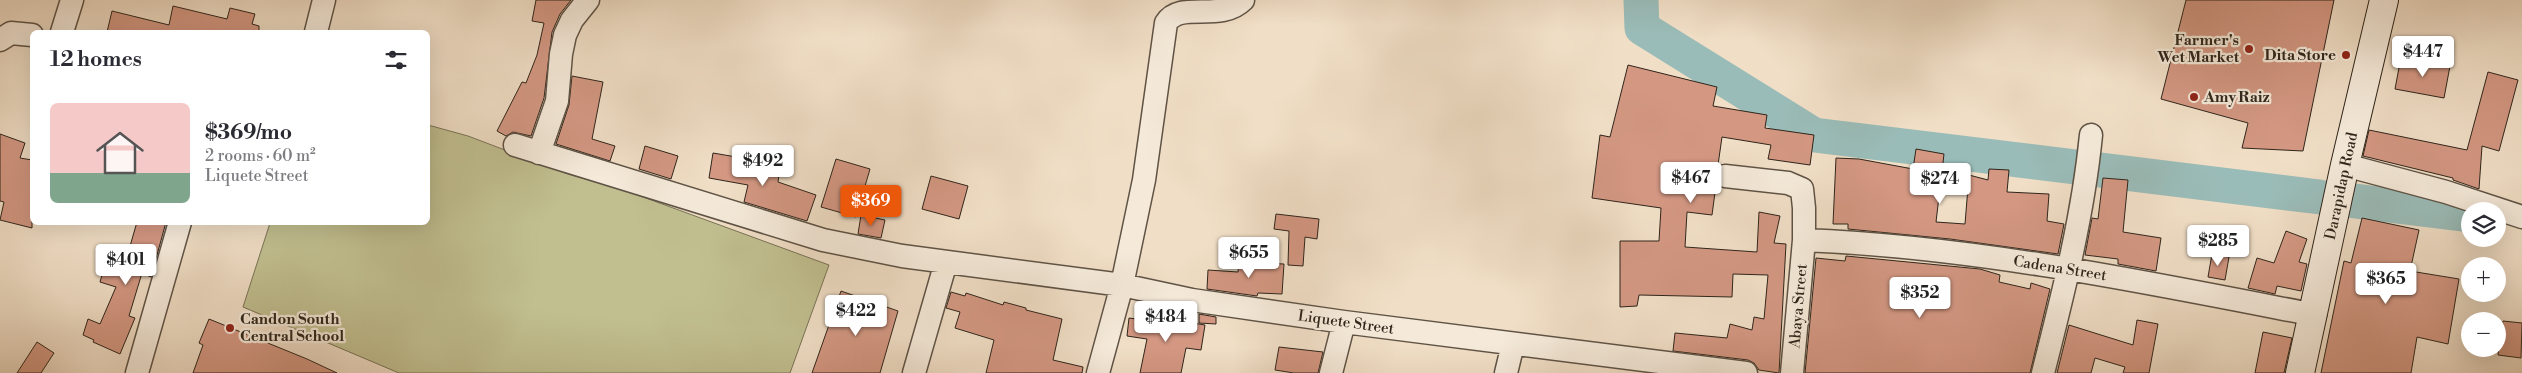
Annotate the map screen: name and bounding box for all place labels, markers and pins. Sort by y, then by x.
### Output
place label: Farmer's Wet Market [2157,31,2240,67]
pin: $447 [2393,36,2453,78]
marker: Farmer's Wet Market [2243,43,2255,55]
place label: Dita Store [2264,46,2336,65]
marker: Dita Store [2340,49,2352,61]
place label: Amy Raiz [2203,88,2270,107]
marker: Amy Raiz [2188,91,2200,103]
pin: $492 [733,144,793,187]
pin: $467 [1661,162,1721,204]
pin: $274 [1910,162,1970,205]
pin: $369 [841,184,901,227]
pin: $285 [2188,224,2248,267]
pin: $655 [1219,236,1279,279]
pin: $401 [96,244,156,286]
pin: $365 [2356,262,2416,305]
pin: $352 [1890,276,1950,319]
pin: $422 [826,294,886,337]
pin: $484 [1136,300,1196,343]
place label: Candon South Central School [240,310,344,346]
marker: Candon South Central School [224,322,236,334]

